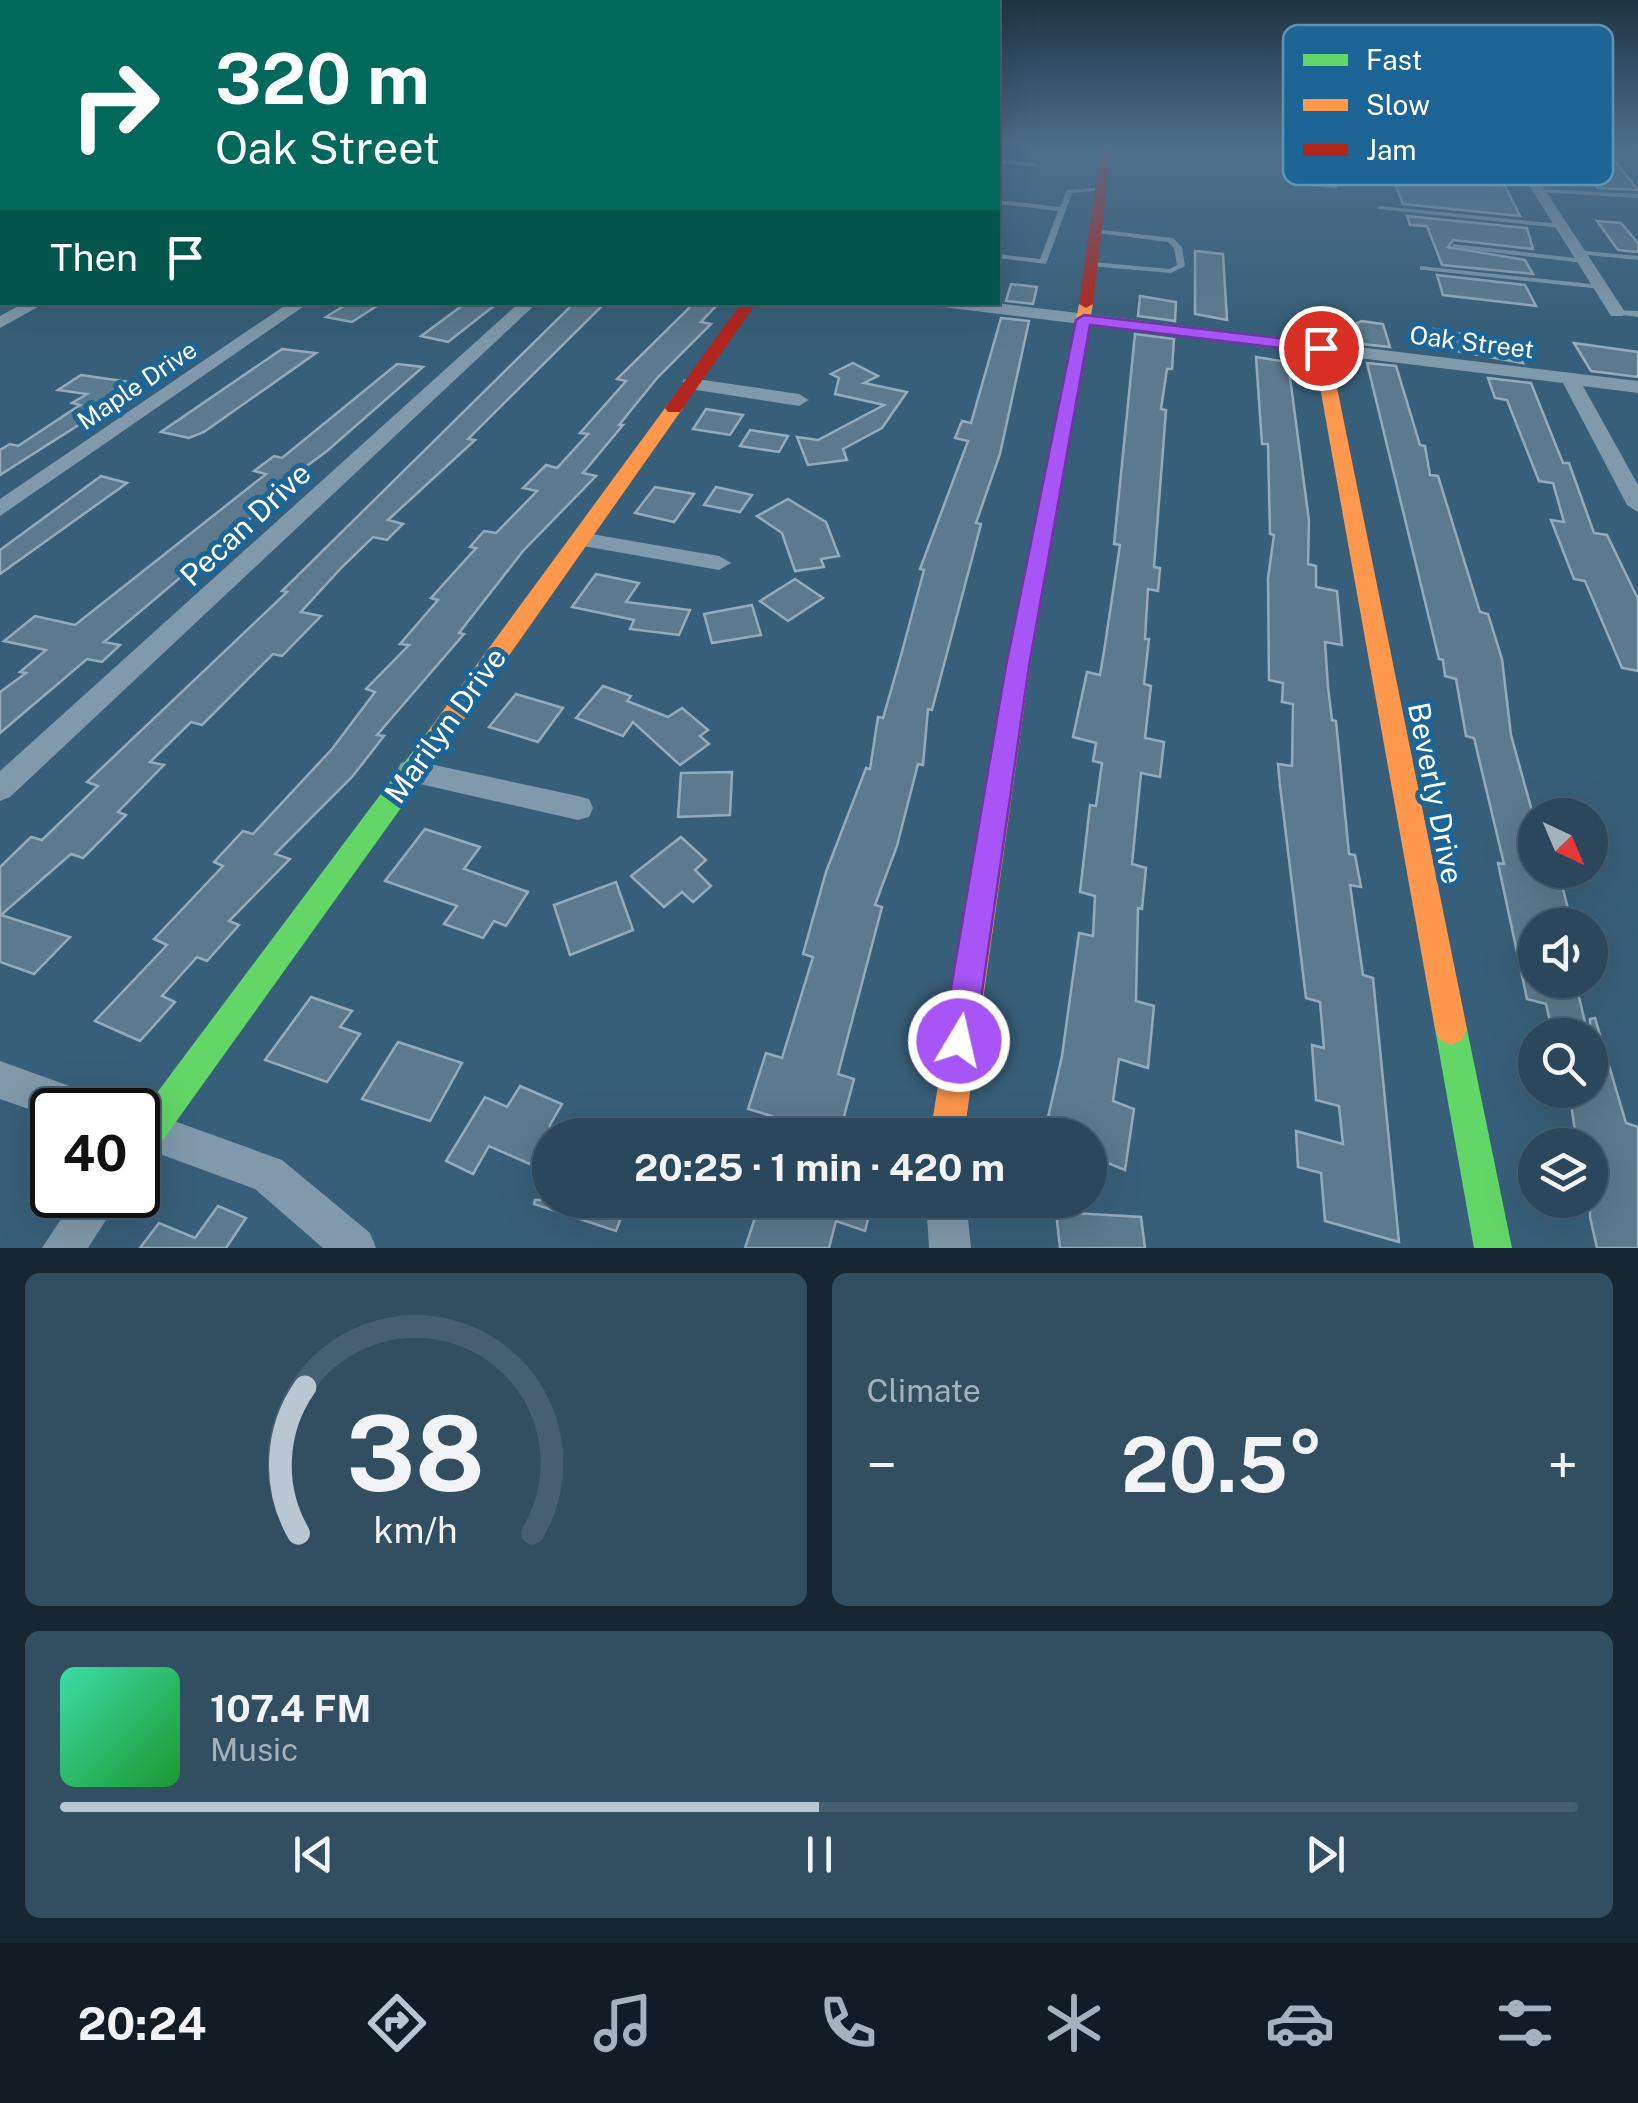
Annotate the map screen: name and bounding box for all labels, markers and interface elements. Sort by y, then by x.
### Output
legend [1283,25,1613,185]
text: 320 m [215,37,430,120]
icon: right [50,40,180,170]
text: Fast [1366,43,1422,76]
text: Slow [1366,88,1430,121]
text: Oak Street [215,121,440,174]
text: Jam [1366,133,1417,166]
icon: arrive [158,230,213,285]
text: Then [50,235,138,280]
pin [1279,306,1364,391]
street label: Oak Street [1408,319,1536,365]
icon: arrive [1294,321,1349,376]
street label: Maple Drive [72,334,202,436]
street label: Pecan Drive [172,455,318,593]
street label: Marilyn Drive [377,640,513,810]
street label: Beverly Drive [1401,699,1471,887]
north arrow [1518,798,1608,888]
map controls [1518,798,1608,1218]
button: sound [1518,908,1608,998]
position arrow [907,989,1011,1093]
button: search [1518,1018,1608,1108]
speed limit sign: 40 [30,1088,160,1218]
button: layers [1518,1128,1608,1218]
text: 20:25 · 1 min · 420 m [634,1145,1005,1190]
text: Climate [867,1372,981,1409]
text: 38 [346,1392,485,1514]
text: 20.5° [1121,1421,1323,1509]
text: − [867,1433,897,1497]
text: + [1547,1433,1578,1497]
text: km/h [374,1509,458,1551]
text: 107.4 FM [210,1686,371,1731]
text: Music [210,1731,298,1768]
icon: previous [286,1827,341,1882]
icon: pause [792,1827,847,1882]
icon: next [1298,1827,1353,1882]
icon: directions [362,1988,432,2058]
icon: music [588,1988,658,2058]
icon: phone [813,1988,883,2058]
icon: climate [1039,1988,1109,2058]
icon: car [1265,1988,1335,2058]
icon: filters [1490,1988,1560,2058]
text: 20:24 [78,1997,207,2050]

